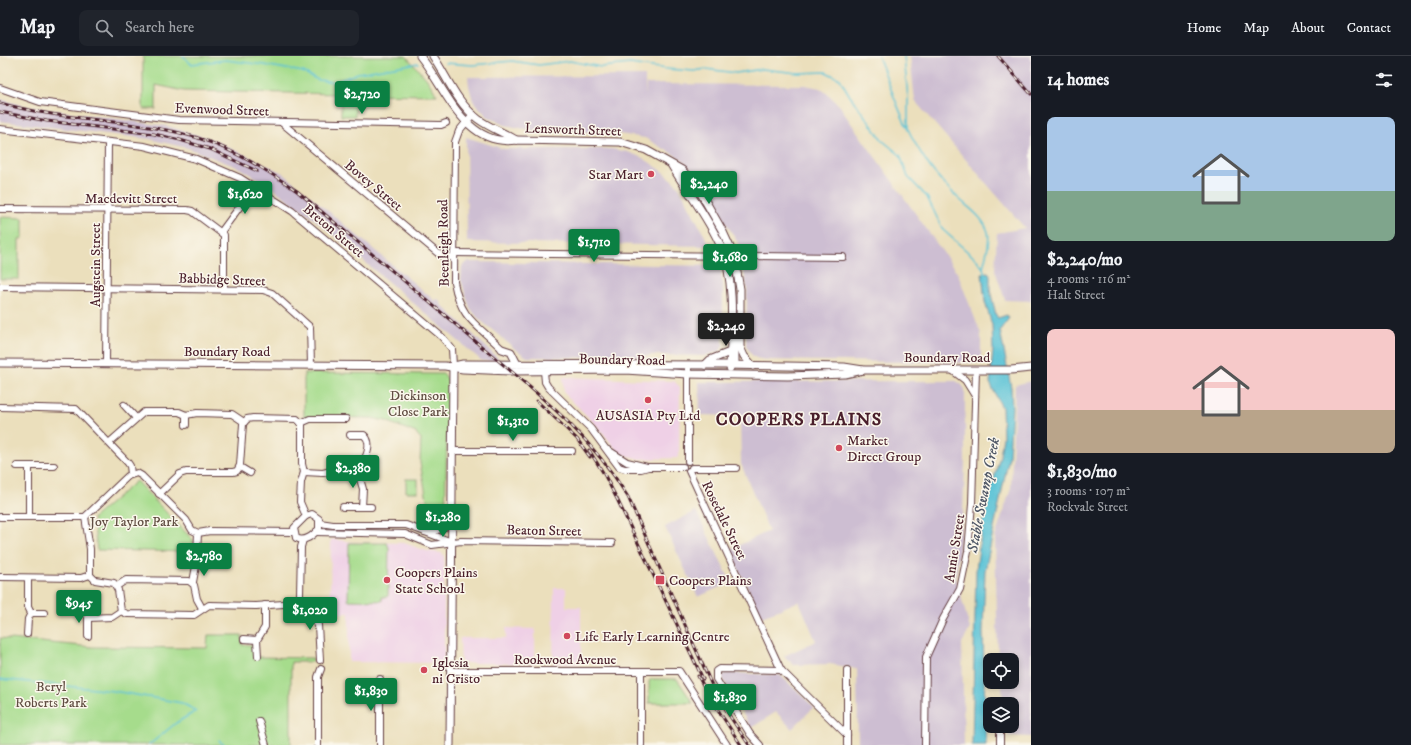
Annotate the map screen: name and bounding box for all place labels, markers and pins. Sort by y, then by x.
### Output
pin: $2,720 [329,81,395,115]
place label: Star Mart [589,166,644,184]
marker: Star Mart [646,169,656,179]
pin: $2,240 [676,171,742,205]
pin: $1,620 [212,181,278,215]
pin: $1,710 [561,229,627,263]
pin: $1,680 [697,244,763,278]
pin: $2,240 [693,313,759,347]
marker: AUSASIA Pty Ltd [643,395,653,405]
place label: AUSASIA Pty Ltd [596,407,700,425]
pin: $1,310 [480,408,546,442]
place label: Market Direct Group [847,432,921,466]
marker: Market Direct Group [834,443,844,453]
pin: $2,380 [320,455,386,489]
pin: $1,280 [410,504,476,538]
pin: $2,780 [171,543,237,577]
place label: Coopers Plains State School [395,564,478,598]
place label: Coopers Plains [669,572,752,590]
marker: Coopers Plains [654,574,666,586]
marker: Coopers Plains State School [382,575,392,585]
pin: $945 [55,590,103,624]
pin: $1,020 [277,597,343,631]
place label: Life Early Learning Centre [575,628,730,646]
marker: Life Early Learning Centre [562,631,572,641]
place label: Iglesia ni Cristo [432,654,480,688]
marker: Iglesia ni Cristo [419,665,429,675]
pin: $1,830 [338,678,404,712]
pin: $1,830 [697,684,763,718]

